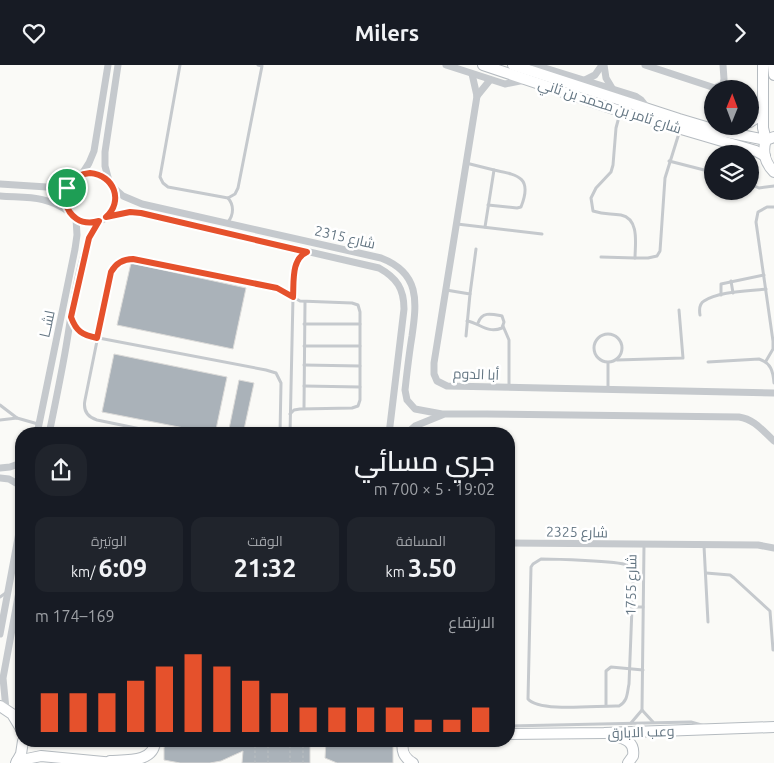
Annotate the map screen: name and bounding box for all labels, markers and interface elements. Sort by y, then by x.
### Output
icon: heart [20,19,48,47]
icon: forward [726,19,754,47]
text: Milers [355,20,419,45]
street label: شارع ثامر بن محمد بن ثاني [535,75,684,141]
north arrow [704,80,759,135]
map controls [704,80,759,200]
button: layers [704,145,759,200]
pin [46,167,88,209]
icon: arrive [53,174,81,202]
street label: شارع 2315 [313,222,377,253]
street label: لشــا [36,309,58,339]
street label: أبا الدوم [452,364,500,385]
button: share [35,444,87,496]
text: جري مسائي [354,445,495,476]
text: 19:02 · 5 × 700 m [374,480,495,498]
street label: شارع 2325 [546,523,608,542]
text: الوتيرة [91,533,127,549]
text: الوقت [247,533,283,549]
text: المسافة [396,533,446,549]
text: 6:09 [99,554,147,582]
text: 21:32 [234,554,296,582]
text: 3.50 [408,554,456,582]
street label: شارع 1755 [622,554,641,616]
text: /km [71,564,99,580]
text: km [386,564,408,580]
text: 169–174 m [35,607,115,625]
text: الارتفاع [448,613,495,631]
street label: وعب الابارق [607,723,675,742]

